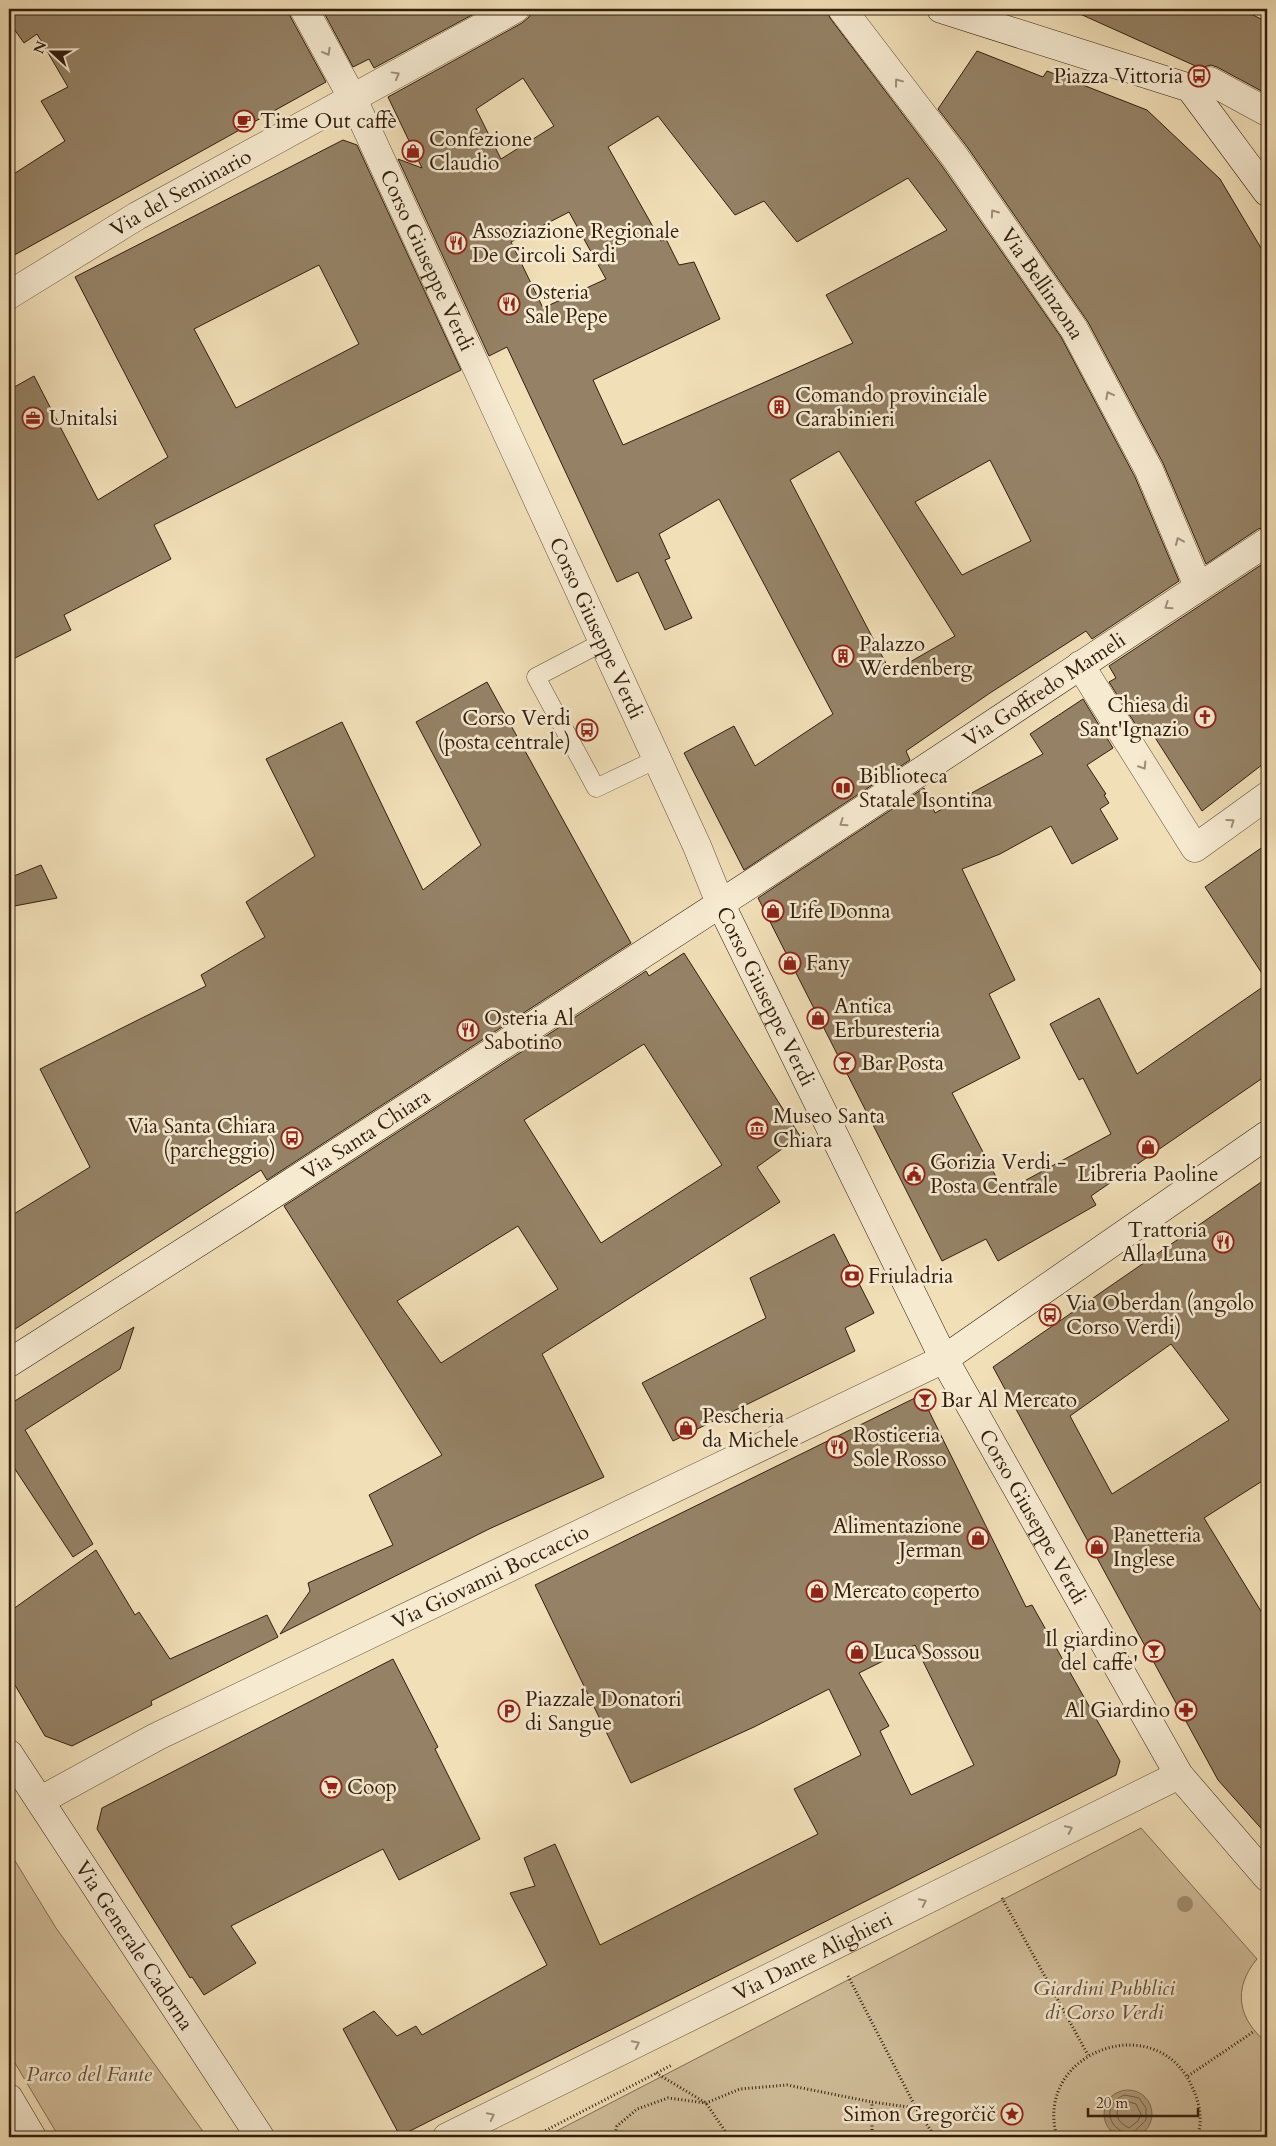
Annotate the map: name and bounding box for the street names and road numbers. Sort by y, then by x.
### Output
street label: Via del Seminario [105,142,257,244]
street label: Corso Giuseppe Verdi [372,165,481,356]
street label: Via Bellinzona [993,222,1091,345]
street label: Corso Giuseppe Verdi [542,533,651,724]
street label: Via Goffredo Mameli [958,626,1132,754]
street label: Corso Giuseppe Verdi [709,902,822,1091]
street label: Via Santa Chiara [296,1082,436,1187]
street label: Corso Giuseppe Verdi [971,1424,1094,1610]
street label: Via Giovanni Boccaccio [387,1517,594,1637]
street label: Via Generale Cadorna [68,1855,200,2036]
street label: Via Dante Alighieri [728,1905,898,2008]

